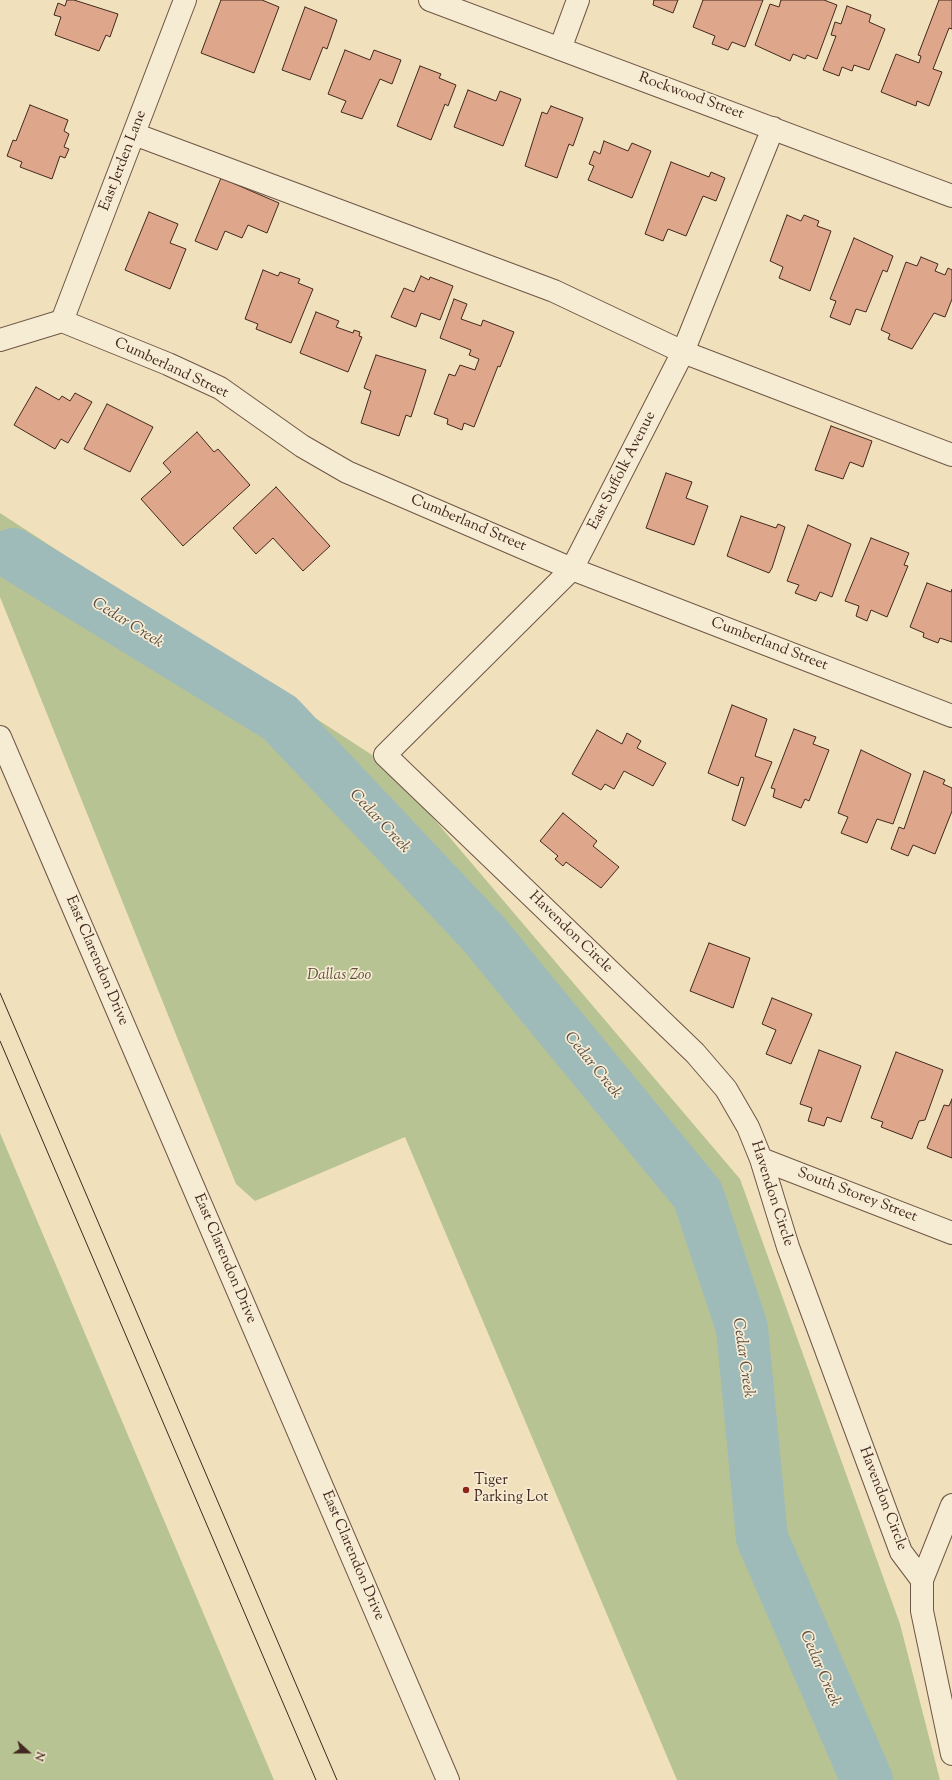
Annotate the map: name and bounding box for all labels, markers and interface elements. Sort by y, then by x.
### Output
street label: Rockwood Street [636,70,746,124]
street label: East Jerden Lane [97,108,151,214]
street label: Cumberland Street [111,335,231,403]
street label: East Suffolk Avenue [585,409,661,533]
street label: Cumberland Street [408,492,528,556]
water label: Cedar Creek [88,595,166,653]
street label: Cumberland Street [708,614,830,676]
water label: Cedar Creek [345,786,413,858]
street label: Havendon Circle [524,888,616,978]
street label: East Clarendon Drive [61,893,131,1029]
park label: Dallas Zoo [307,967,371,985]
water label: Cedar Creek [559,1029,625,1103]
street label: Havendon Circle [745,1139,797,1249]
street label: South Storey Street [795,1165,919,1227]
street label: East Clarendon Drive [189,1191,259,1327]
water label: Cedar Creek [727,1317,757,1399]
street label: Havendon Circle [854,1445,910,1553]
place label: Tiger Parking Lot [474,1472,548,1507]
marker: Tiger Parking Lot [461,1485,471,1495]
street label: East Clarendon Drive [317,1488,387,1624]
water label: Cedar Creek [794,1628,844,1710]
north arrow [8,1732,48,1772]
text: N [30,1749,48,1763]

